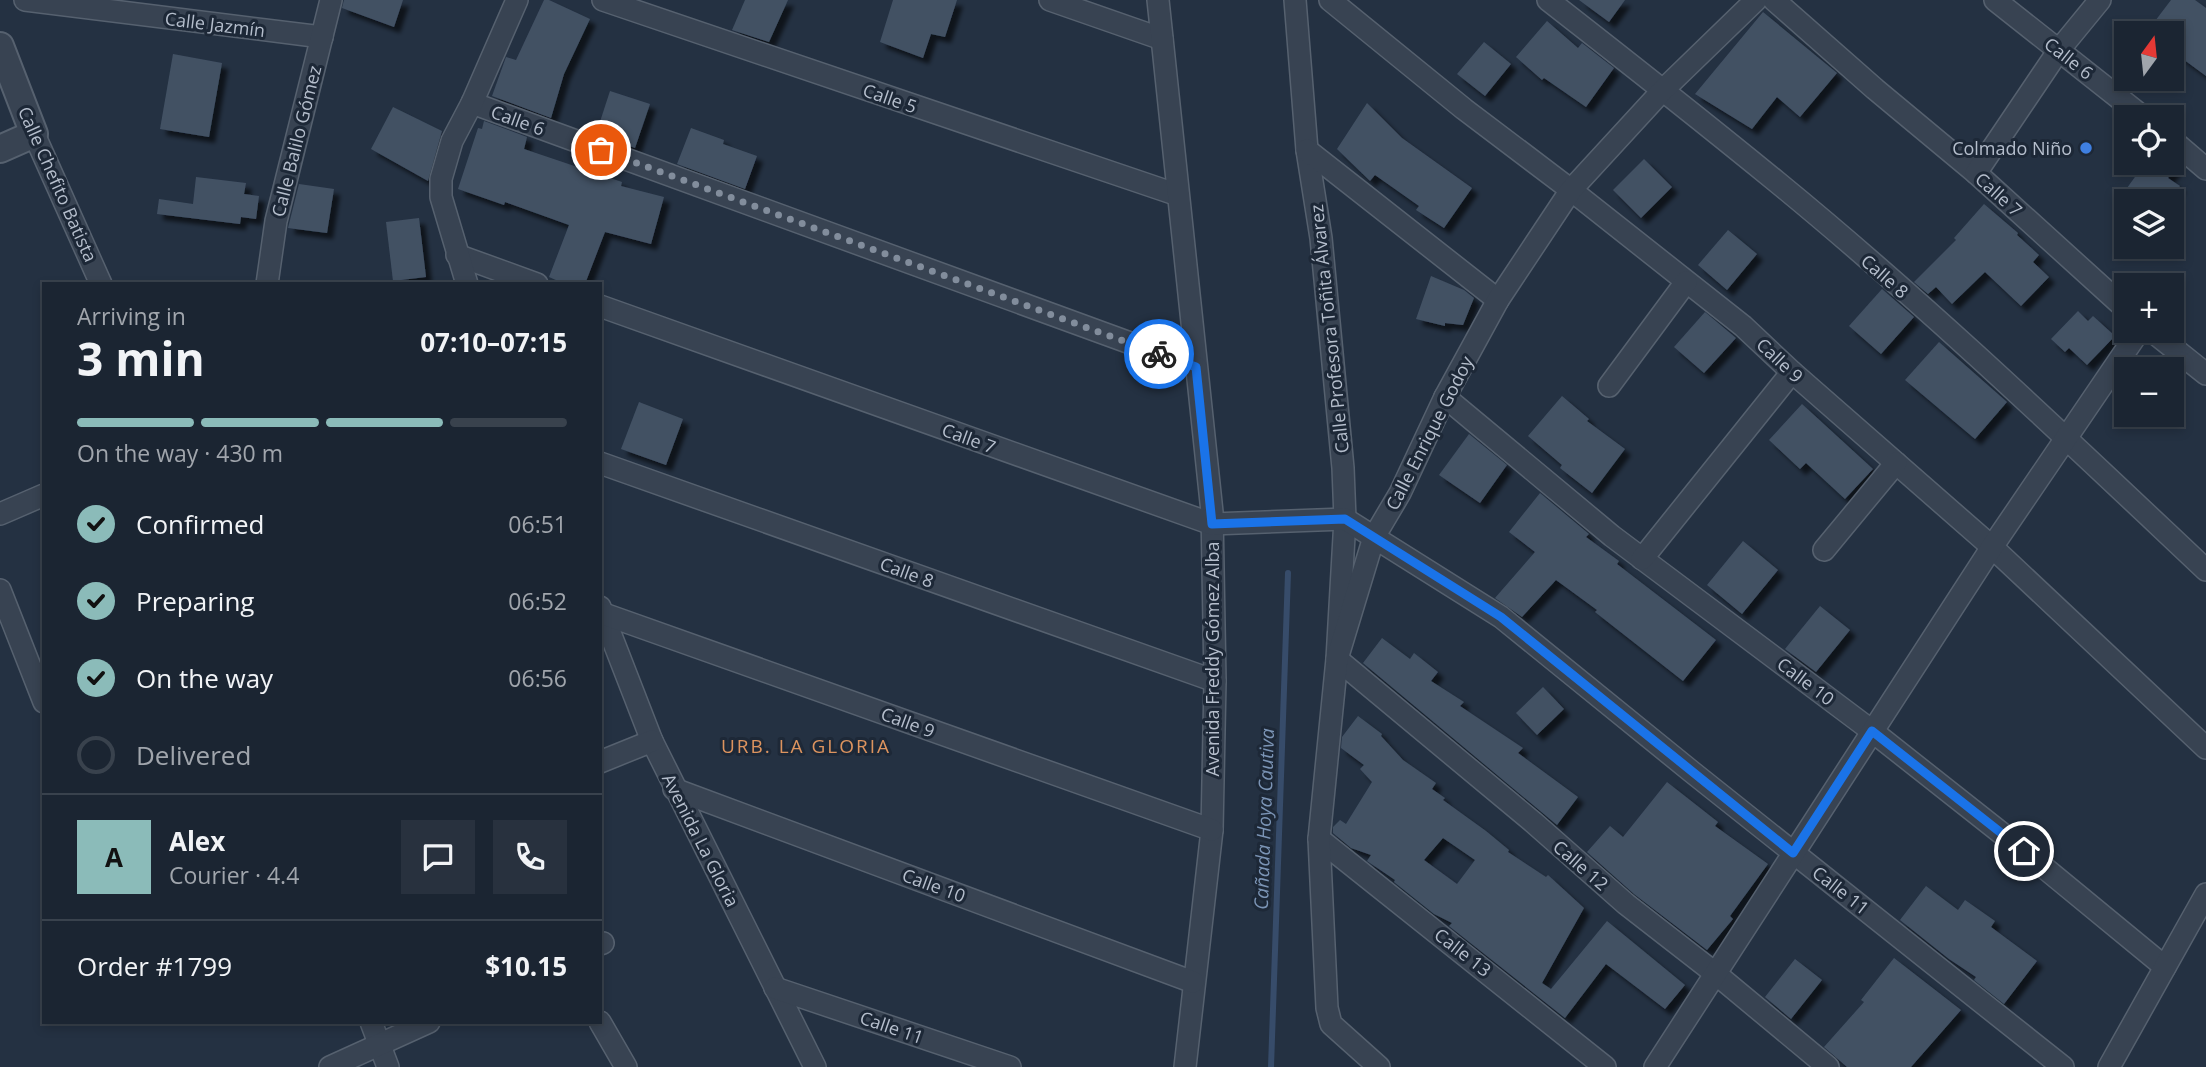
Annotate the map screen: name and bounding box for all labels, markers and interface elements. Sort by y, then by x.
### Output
street label: Calle Jazmín [164,6,266,42]
north arrow [2114,21,2184,91]
map controls [2114,21,2184,427]
street label: Calle 6 [2040,31,2098,85]
street label: Calle Balilo Gómez [266,63,326,219]
street label: Calle 5 [860,78,920,118]
street label: Calle 6 [488,99,548,141]
street label: Calle Chefito Batista [13,102,103,266]
button: locate [2114,105,2184,175]
pin [571,120,631,180]
icon: bag [582,131,620,169]
place label: Colmado Niño [1952,136,2072,160]
marker: Colmado Niño [2078,140,2094,156]
street label: Calle 7 [1970,167,2028,221]
button: layers [2114,189,2184,259]
street label: Calle Profesora Toñita Álvarez [1304,203,1354,455]
street label: Calle 8 [1856,249,1914,303]
button: + [2114,273,2184,343]
text: Arriving in [77,300,186,332]
courier [1124,319,1194,389]
text: 07:10–07:15 [420,324,567,360]
text: 3 min [77,327,205,389]
street label: Calle 9 [1752,332,1808,388]
icon: bike [1140,335,1178,373]
street label: Calle Enrique Godoy [1380,351,1479,514]
button: − [2114,357,2184,427]
street label: Calle 7 [939,417,999,459]
text: On the way · 430 m [77,437,283,469]
icon: check [77,505,115,543]
text: Confirmed [136,506,264,542]
text: 06:51 [508,508,567,540]
street label: Avenida Freddy Gómez Alba [1200,542,1224,776]
street label: Calle 8 [877,551,937,593]
icon: check [77,582,115,620]
text: Preparing [136,583,254,619]
text: 06:52 [508,585,567,617]
street label: Calle 10 [1773,652,1839,710]
icon: check [77,659,115,697]
text: On the way [136,660,273,696]
text: 06:56 [508,662,567,694]
street label: Calle 9 [878,701,938,743]
water label: Cañada Hoya Cautiva [1248,727,1280,910]
district label: URB. LA GLORIA [721,733,891,759]
text: Delivered [136,737,251,773]
street label: Avenida La Gloria [657,769,745,911]
button: chat [401,820,475,894]
button: phone [493,820,567,894]
pin [1994,821,2054,881]
text: Alex [169,823,225,859]
icon: home [2005,832,2043,870]
street label: Calle 12 [1548,834,1614,896]
text: A [105,839,123,875]
text: Courier · 4.4 [169,859,299,891]
street label: Calle 11 [1808,860,1874,920]
street label: Calle 10 [899,862,969,908]
street label: Calle 13 [1430,922,1496,982]
text: Order #1799 [77,948,232,984]
text: $10.15 [485,948,567,984]
street label: Calle 11 [857,1005,927,1049]

